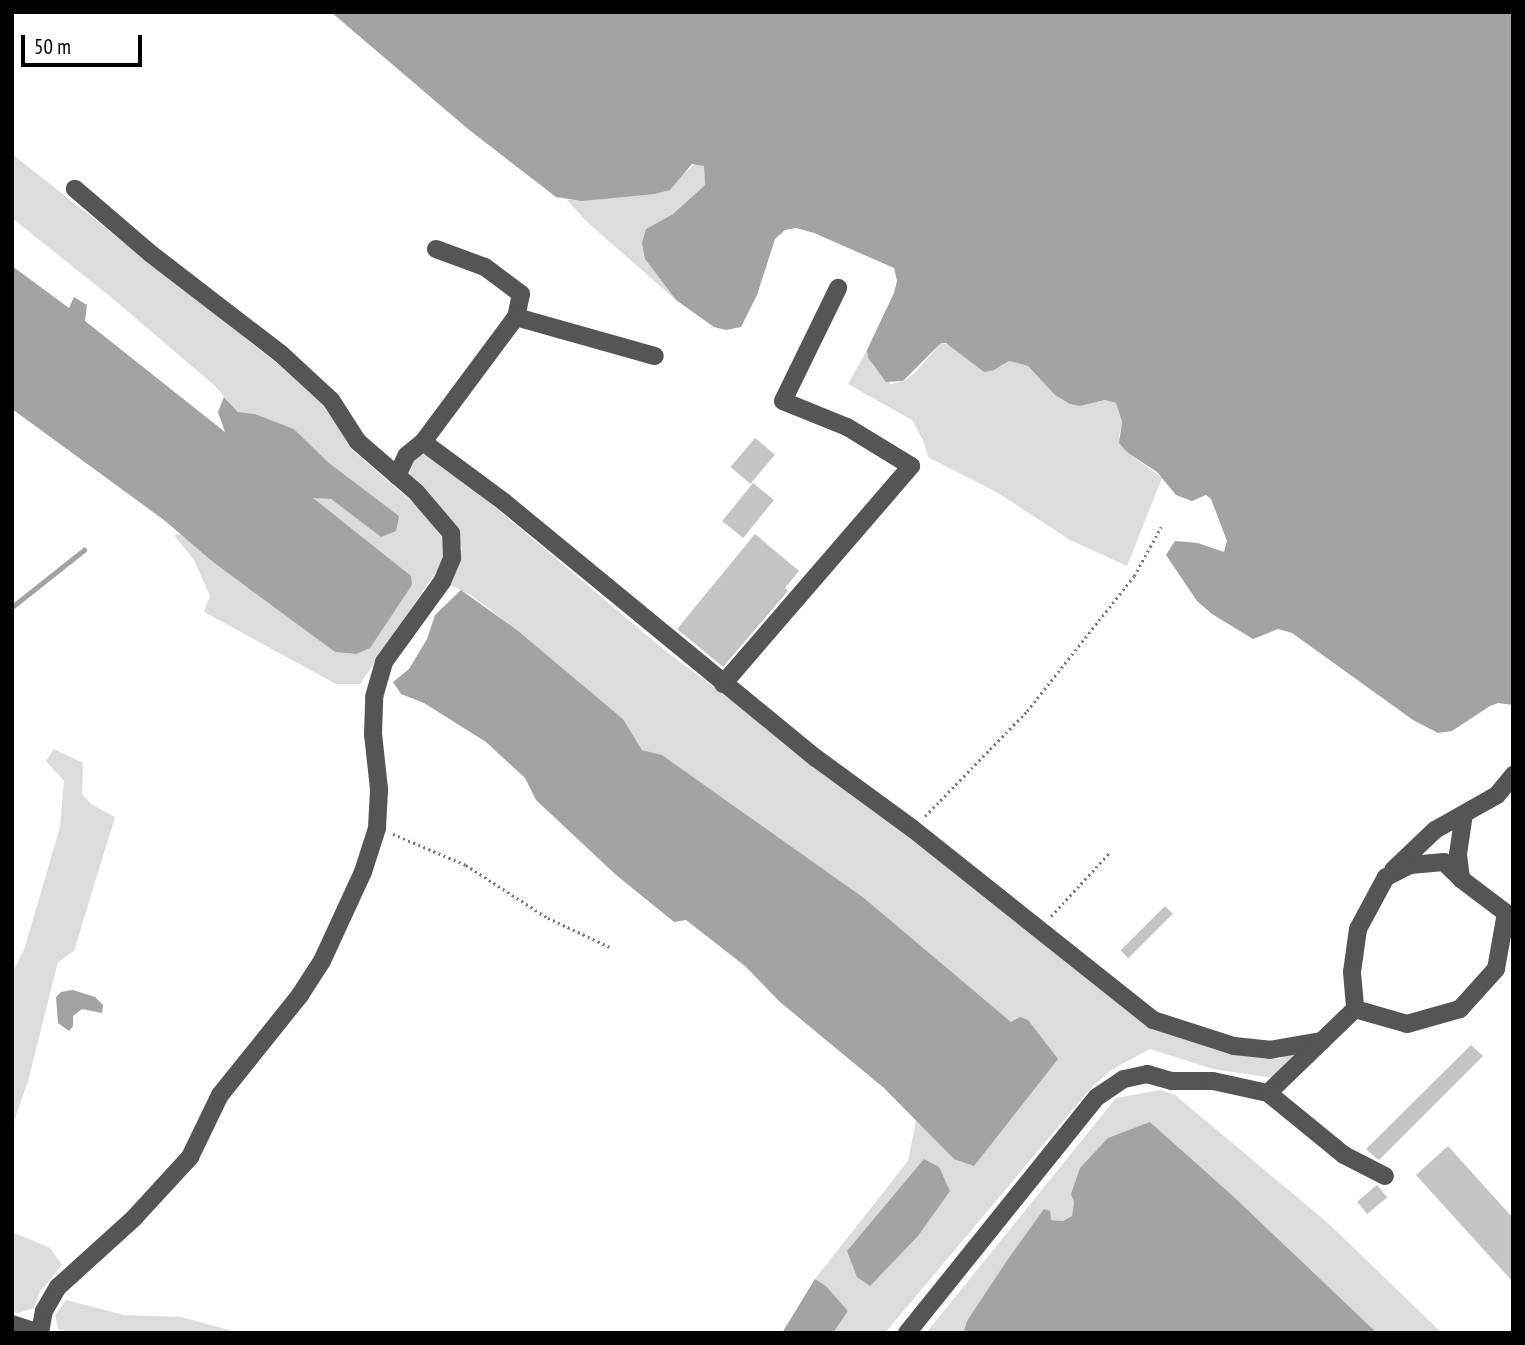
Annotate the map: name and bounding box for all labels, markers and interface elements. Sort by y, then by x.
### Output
scale bar [24,21,145,65]
text: 50 m [34,33,71,60]

